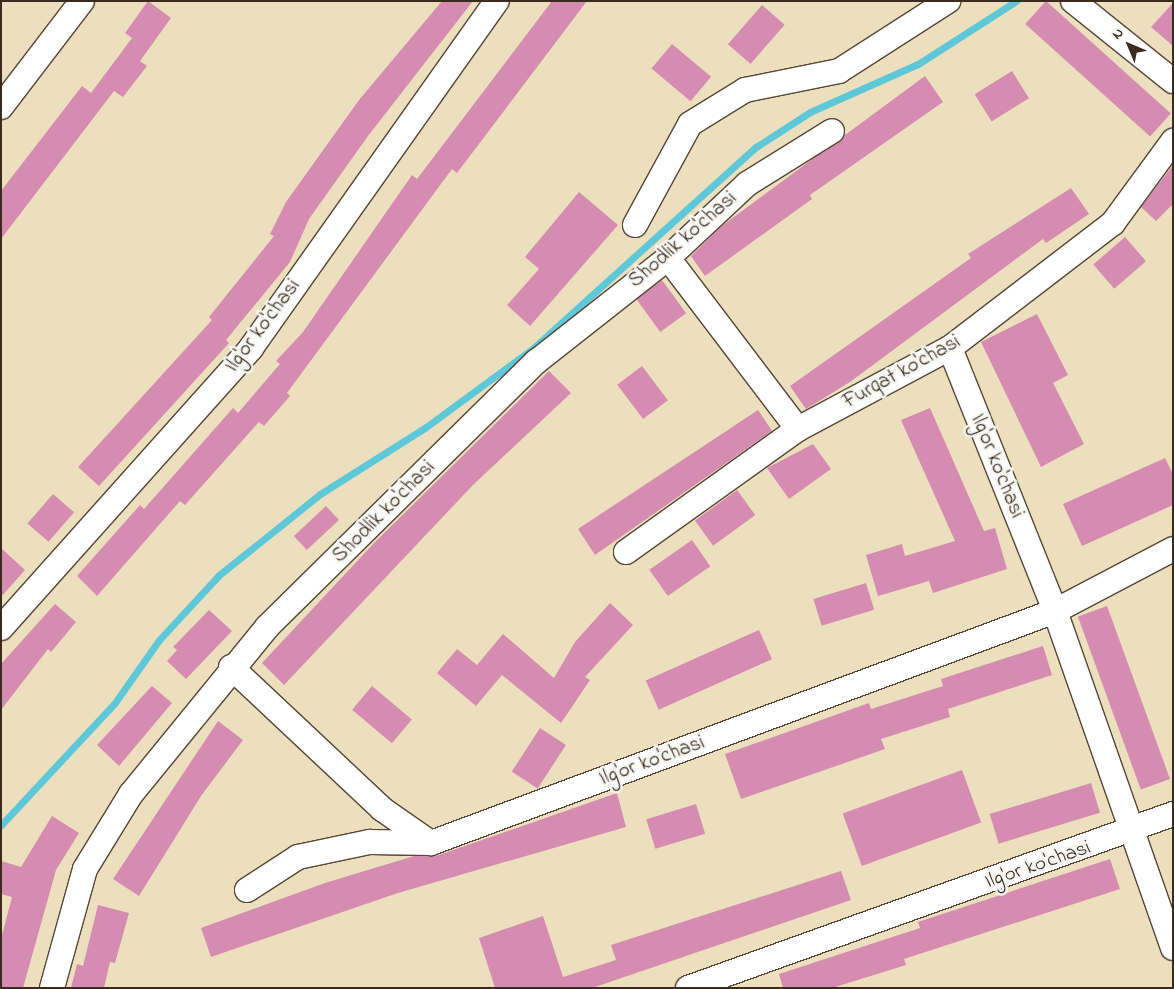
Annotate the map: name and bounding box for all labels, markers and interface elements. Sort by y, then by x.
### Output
north arrow [1104,20,1154,70]
text: N [1107,23,1129,45]
street label: Shodlik ko'chasi [624,186,742,294]
street label: Ilg'or ko'chasi [220,274,306,378]
street label: Furqat ko'chasi [839,329,965,415]
street label: Ilg'or ko'chasi [965,410,1029,522]
street label: Shodlik ko'chasi [327,455,441,569]
street label: Ilg'or ko'chasi [596,730,708,792]
street label: Ilg'or ko'chasi [982,835,1094,895]

